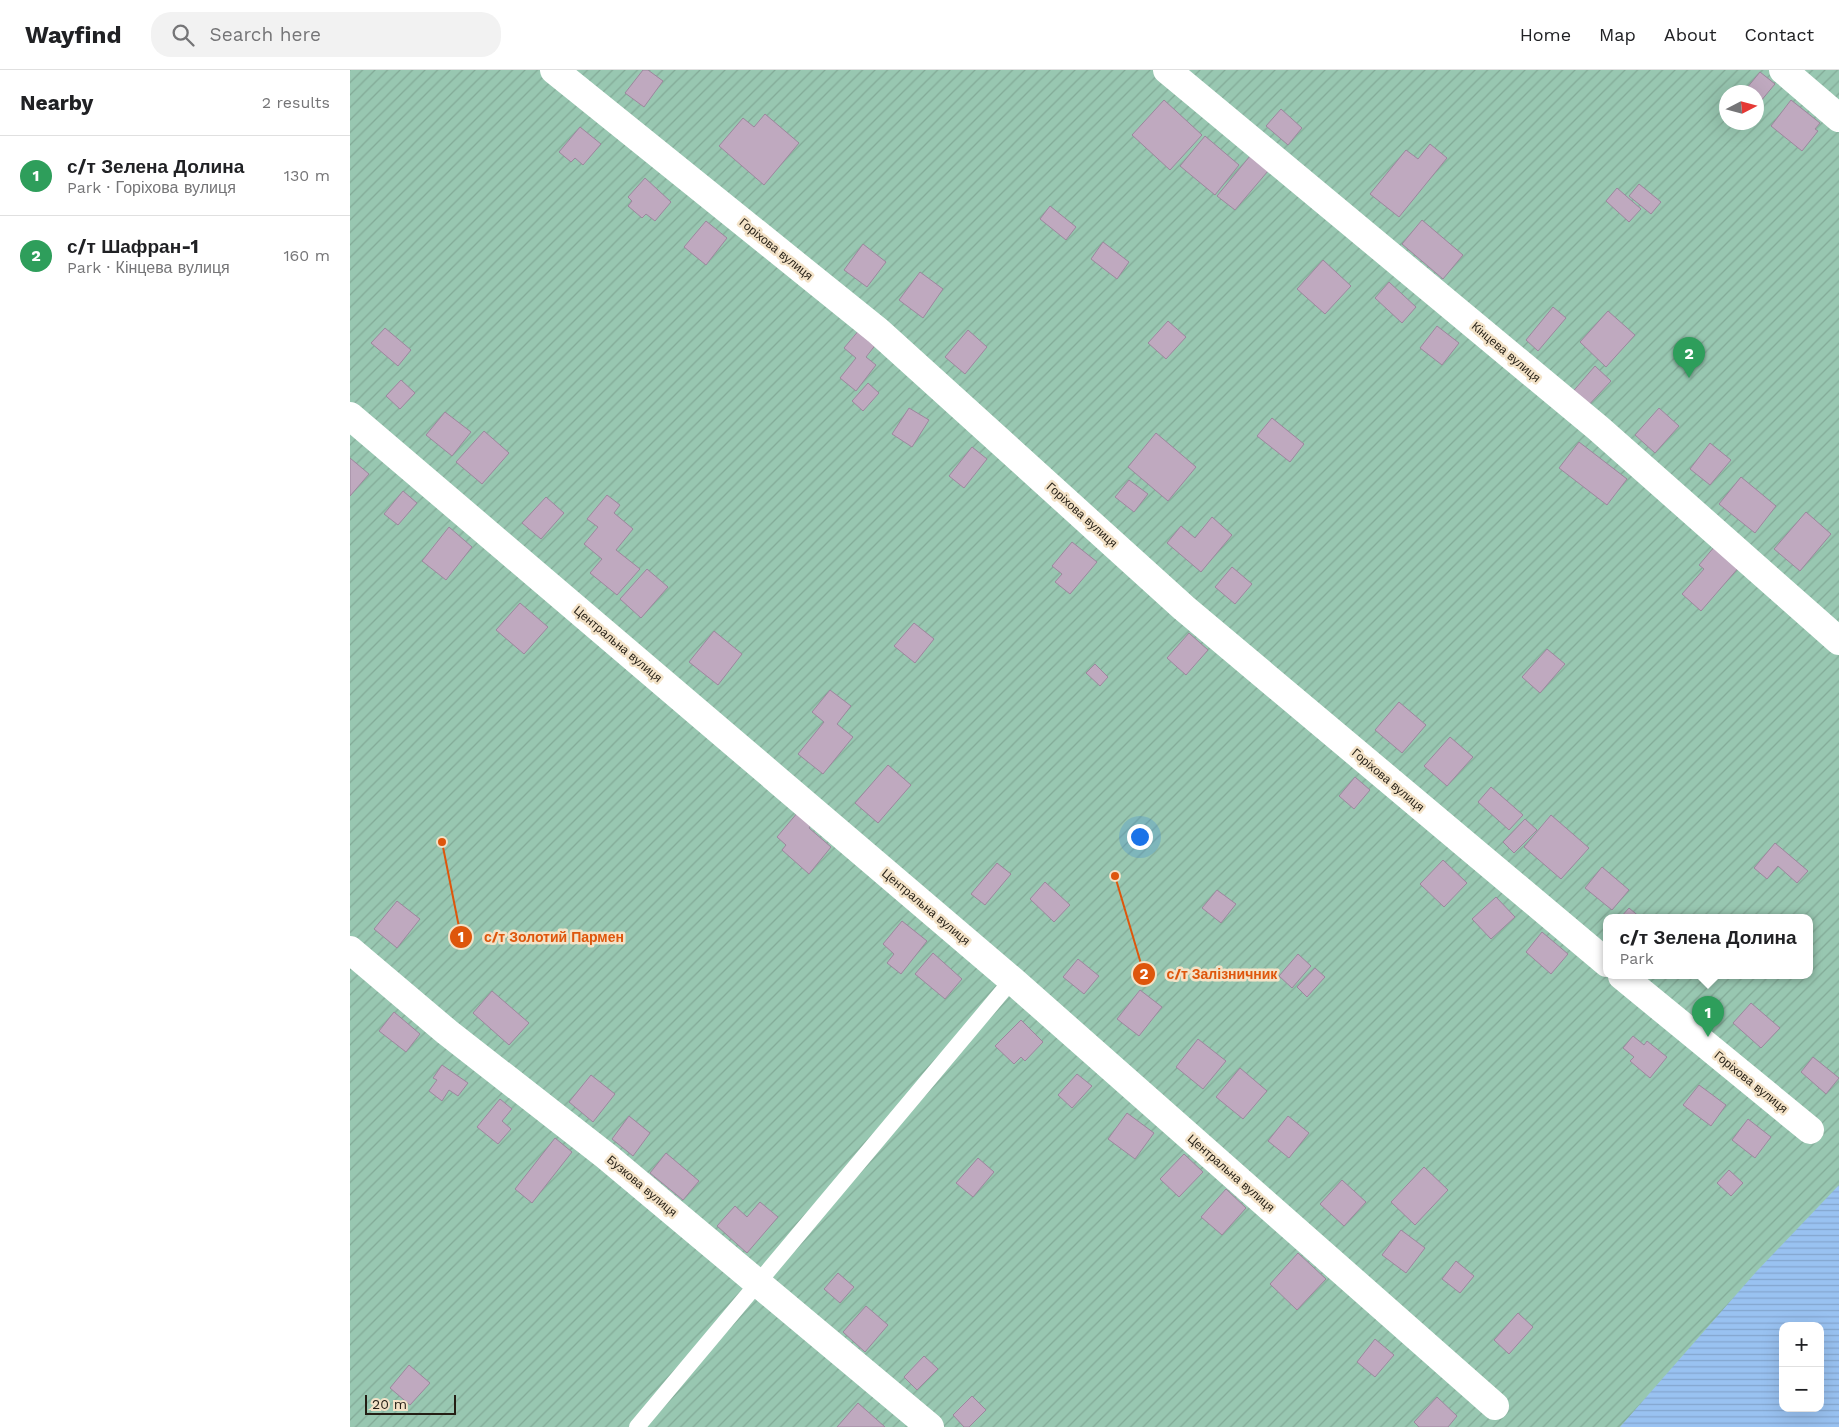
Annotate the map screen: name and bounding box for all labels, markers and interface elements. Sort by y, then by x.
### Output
search box [151,12,501,57]
text: Wayfind [25,21,121,49]
icon: search [169,21,197,49]
text: Search here [209,23,321,46]
text: Home [1520,24,1571,45]
text: Map [1599,24,1636,45]
text: About [1664,24,1716,45]
text: Contact [1744,24,1814,45]
north arrow [1719,85,1764,130]
text: Nearby [20,90,93,115]
text: 2 results [262,93,330,112]
text: с/т Зелена Долина [67,155,244,178]
text: 1 [33,166,39,185]
text: 130 m [284,166,330,185]
text: Park · Горіхова вулиця [67,178,236,197]
street label: Горіхова вулиця [737,215,815,283]
text: с/т Шафран-1 [67,235,199,258]
text: 2 [31,246,41,265]
text: 160 m [283,246,330,265]
text: Park · Кінцева вулиця [67,258,230,277]
street label: Кінцева вулиця [1469,319,1543,385]
pin: 2 [1673,337,1705,378]
street label: Горіхова вулиця [1044,480,1120,550]
street label: Центральна вулиця [571,603,665,685]
street label: Горіхова вулиця [1349,746,1427,814]
your location [1127,824,1153,850]
street label: Центральна вулиця [879,866,973,948]
popup [1603,914,1813,979]
callout: с/т Золотий Пармен [449,923,634,952]
text: с/т Зелена Долина [1619,926,1797,949]
text: 1 [458,928,464,946]
text: с/т Золотий Пармен [484,929,624,945]
text: Park [1619,949,1654,968]
callout: с/т Залізничник [1132,959,1287,988]
text: 2 [1140,965,1149,983]
text: с/т Залізничник [1167,966,1278,982]
pin: 1 [1692,996,1724,1037]
street label: Горіхова вулиця [1712,1048,1790,1116]
street label: Центральна вулиця [1185,1131,1277,1215]
street label: Бузкова вулиця [604,1153,680,1219]
map controls [1779,1322,1824,1412]
button: + [1779,1322,1824,1367]
button: − [1779,1367,1824,1412]
scale bar [365,1392,456,1415]
text: 20 m [372,1396,407,1412]

